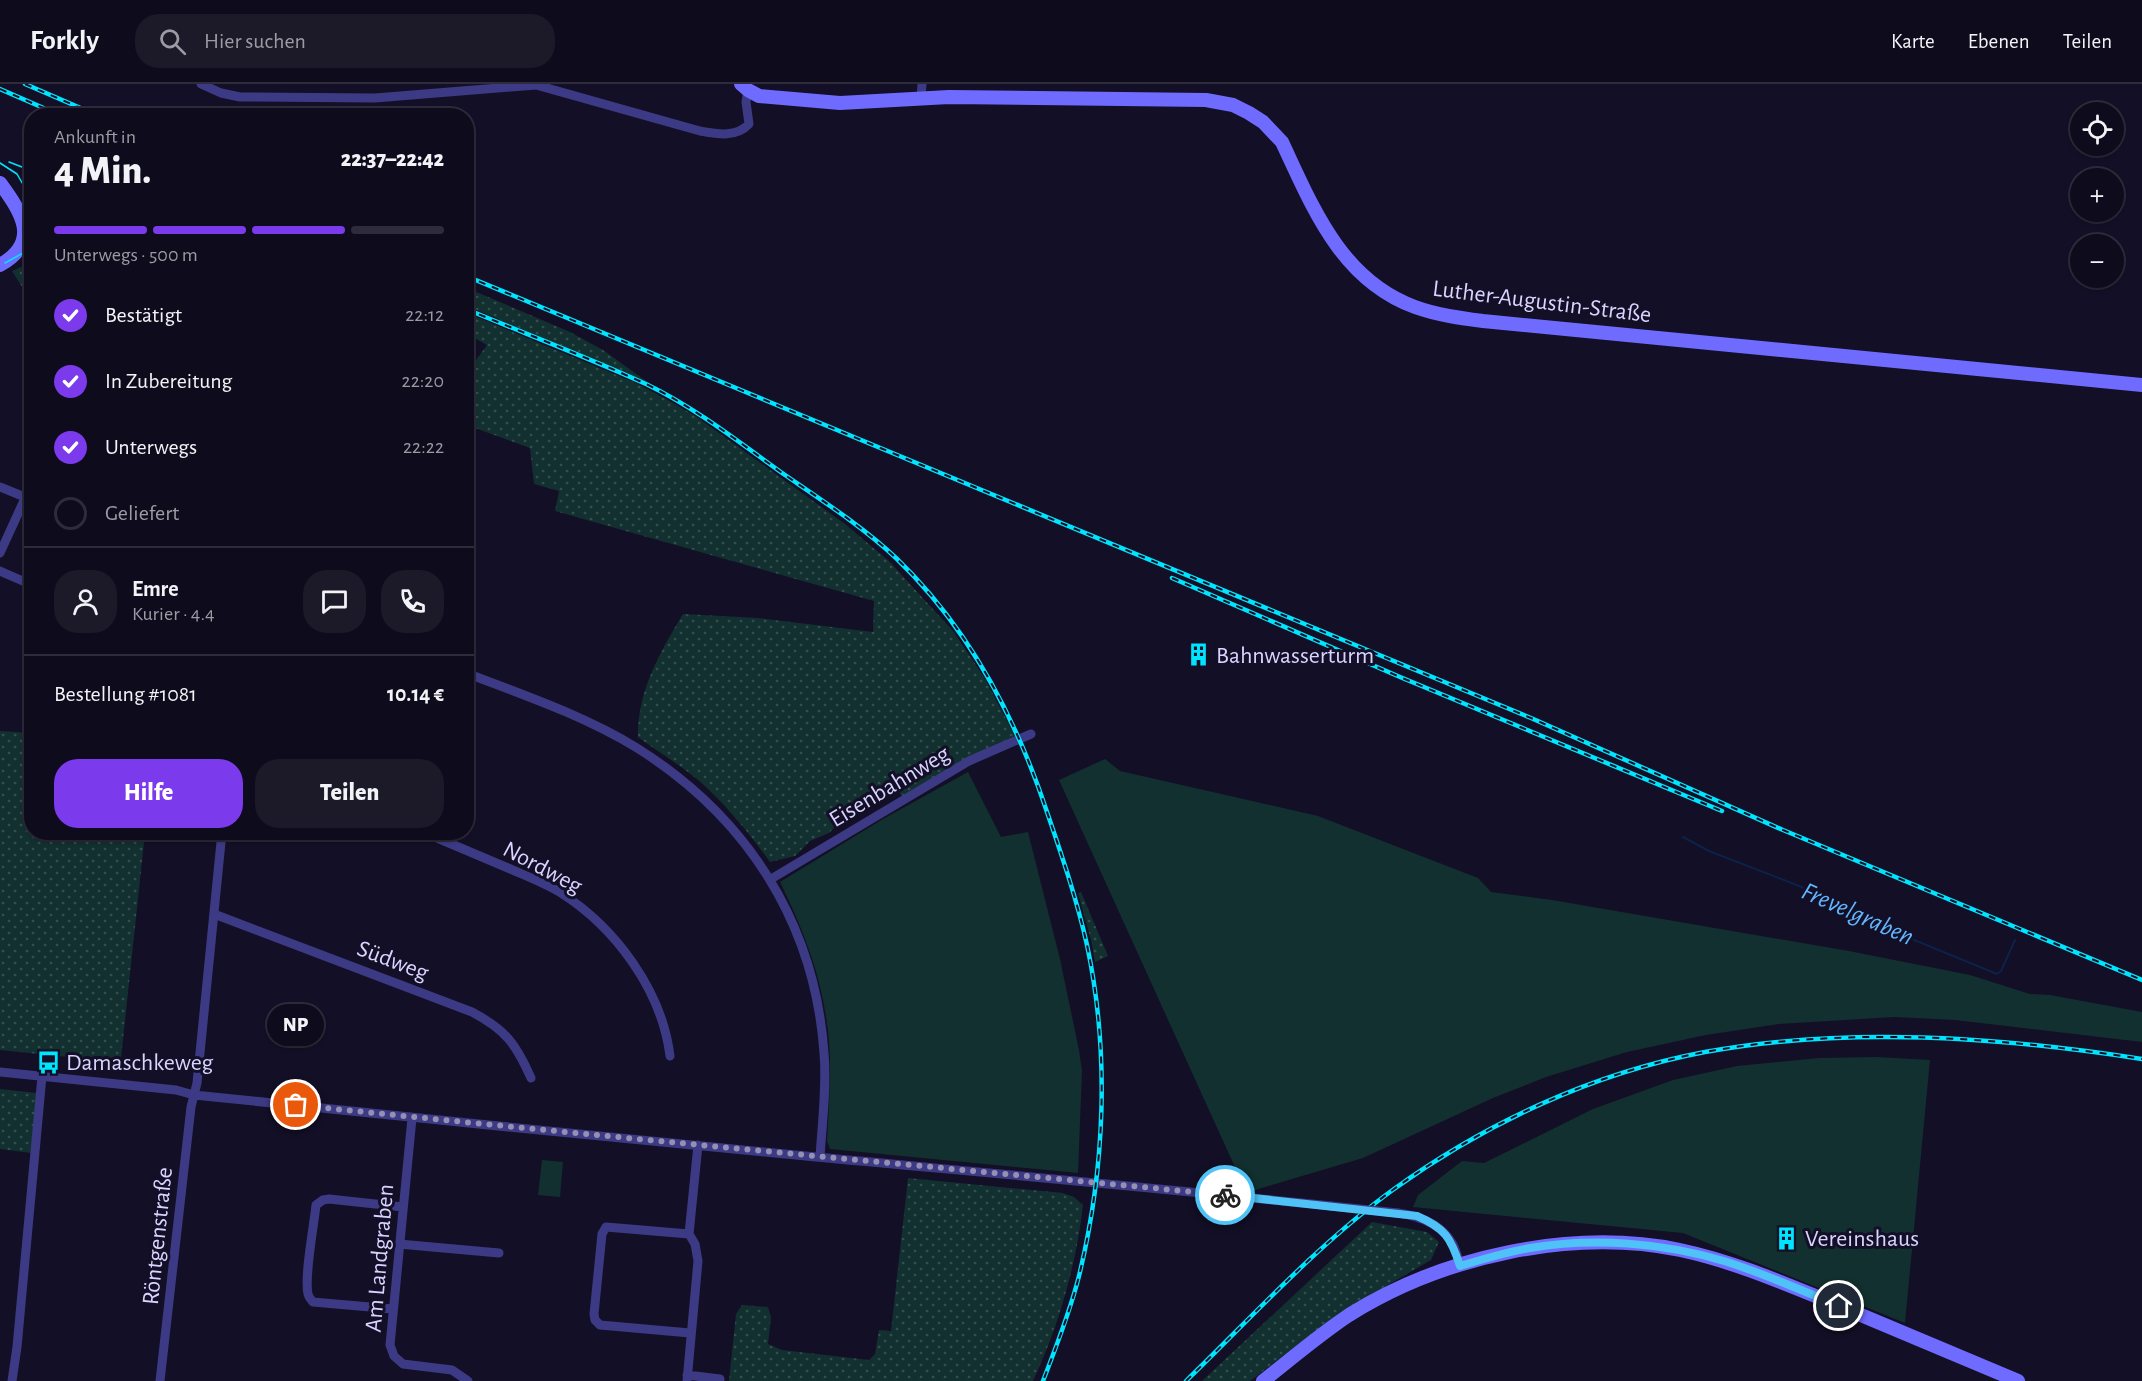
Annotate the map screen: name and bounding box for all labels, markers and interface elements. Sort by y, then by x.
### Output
search box [135,14,555,68]
icon: search [156,25,189,58]
text: Forkly [30,27,99,55]
text: Hier suchen [204,30,306,52]
text: Karte [1891,31,1935,52]
text: Ebenen [1968,31,2030,52]
text: Teilen [2063,31,2112,52]
map controls [2070,102,2124,288]
button: locate [2070,102,2124,156]
text: Ankunft in [54,127,136,147]
text: 22:37–22:42 [341,148,444,170]
text: 4 Min. [54,152,151,191]
button: + [2070,168,2124,222]
button: − [2070,234,2124,288]
text: Unterwegs · 500 m [54,245,198,265]
street label: Luther-Augustin-Straße [1431,277,1653,327]
icon: check [54,299,87,332]
text: Bestätigt [105,304,182,326]
text: 22:12 [405,305,444,325]
icon: check [54,365,87,398]
text: In Zubereitung [105,370,232,392]
text: 22:20 [402,371,444,391]
icon: check [54,431,87,464]
text: Unterwegs [105,436,197,458]
text: 22:22 [403,437,444,457]
text: Geliefert [105,502,179,524]
button: person [54,570,117,633]
button: chat [303,570,366,633]
button: phone [381,570,444,633]
text: Emre [132,578,179,600]
text: Kurier · 4.4 [132,604,215,624]
building icon: Bahnwasserturm [1185,642,1211,668]
place label: Bahnwasserturm [1216,644,1374,668]
text: Bestellung #1081 [54,683,197,705]
text: 10.14 € [387,683,444,705]
street label: Eisenbahnweg [825,741,954,832]
button: Hilfe [54,759,243,828]
button: Teilen [255,759,444,828]
street label: Nordweg [499,837,586,899]
water label: Frevelgraben [1798,878,1918,950]
street label: Südweg [354,936,432,986]
callout: NP [268,1003,324,1045]
text: NP [283,1015,308,1035]
bus stop icon: Damaschkeweg [35,1049,61,1075]
place label: Damaschkeweg [66,1051,214,1075]
pin [270,1079,321,1130]
icon: bag [279,1088,312,1121]
courier [1195,1165,1255,1225]
street label: Röntgenstraße [139,1166,177,1306]
icon: bike [1209,1179,1242,1212]
street label: Am Landgraben [362,1183,398,1333]
building icon: Vereinshaus [1774,1225,1800,1251]
place label: Vereinshaus [1805,1227,1919,1251]
pin [1813,1280,1864,1331]
icon: home [1822,1289,1855,1322]

